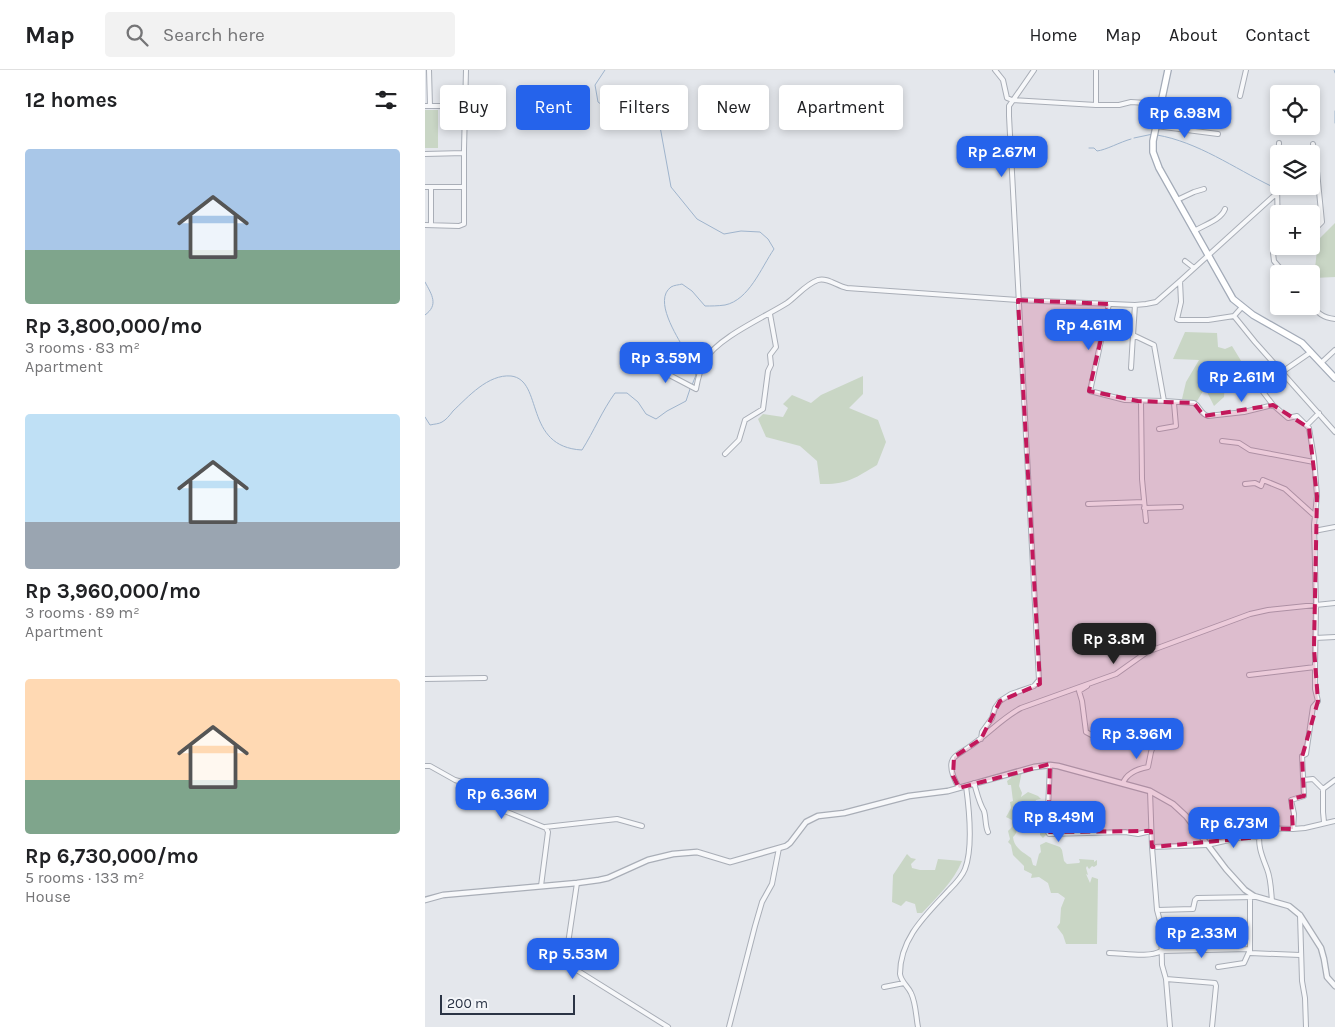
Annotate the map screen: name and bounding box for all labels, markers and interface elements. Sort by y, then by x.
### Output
search box [105,12,455,57]
text: Map [25,21,75,49]
icon: search [123,21,151,49]
text: Search here [163,24,265,46]
text: Home [1029,24,1077,46]
text: Map [1105,24,1141,46]
text: About [1169,24,1218,46]
text: Contact [1246,24,1310,46]
chip: Buy [440,85,506,130]
chip: Rent [516,85,590,130]
chip: Filters [600,85,688,130]
chip: New [698,85,769,130]
chip: Apartment [779,85,903,130]
map controls [1270,85,1320,315]
button: locate [1270,85,1320,135]
icon: filters [372,86,400,114]
text: 12 homes [25,88,118,112]
pin: Rp 6.98M [1133,97,1237,139]
text: Rp 6.98M [1149,103,1221,122]
pin: Rp 2.67M [950,136,1054,178]
text: Rp 2.67M [968,142,1036,161]
button: layers [1270,145,1320,195]
icon: home [168,182,258,272]
button: + [1270,205,1320,255]
button: − [1270,265,1320,315]
pin: Rp 4.61M [1037,308,1141,351]
text: Rp 3,800,000/mo [25,314,202,338]
text: Rp 4.61M [1056,315,1122,334]
text: 3 rooms · 83 m² [25,338,140,357]
pin: Rp 3.59M [614,342,718,384]
text: Rp 3.59M [631,348,701,367]
text: Apartment [25,357,103,376]
pin: Rp 2.61M [1190,360,1294,403]
text: Rp 2.61M [1209,367,1275,386]
icon: home [168,447,258,537]
text: Rp 3,960,000/mo [25,579,201,603]
text: 3 rooms · 89 m² [25,603,140,622]
text: Apartment [25,622,103,641]
pin: Rp 3.8M [1068,622,1160,665]
text: Rp 3.8M [1083,629,1145,648]
icon: home [168,712,258,802]
pin: Rp 3.96M [1085,718,1189,760]
text: Rp 3.96M [1102,724,1172,743]
pin: Rp 6.36M [450,778,554,820]
text: Rp 6.36M [467,784,537,803]
pin: Rp 8.49M [1007,800,1111,843]
pin: Rp 6.73M [1182,806,1286,849]
text: Rp 8.49M [1023,807,1095,826]
text: Rp 6.73M [1199,813,1269,832]
text: Rp 6,730,000/mo [25,844,198,868]
text: 5 rooms · 133 m² [25,868,144,887]
text: House [25,887,71,906]
pin: Rp 2.33M [1150,916,1254,959]
text: Rp 2.33M [1166,923,1238,942]
pin: Rp 5.53M [521,938,625,980]
text: Rp 5.53M [538,944,608,963]
scale bar [440,992,575,1015]
text: 200 m [447,995,488,1012]

